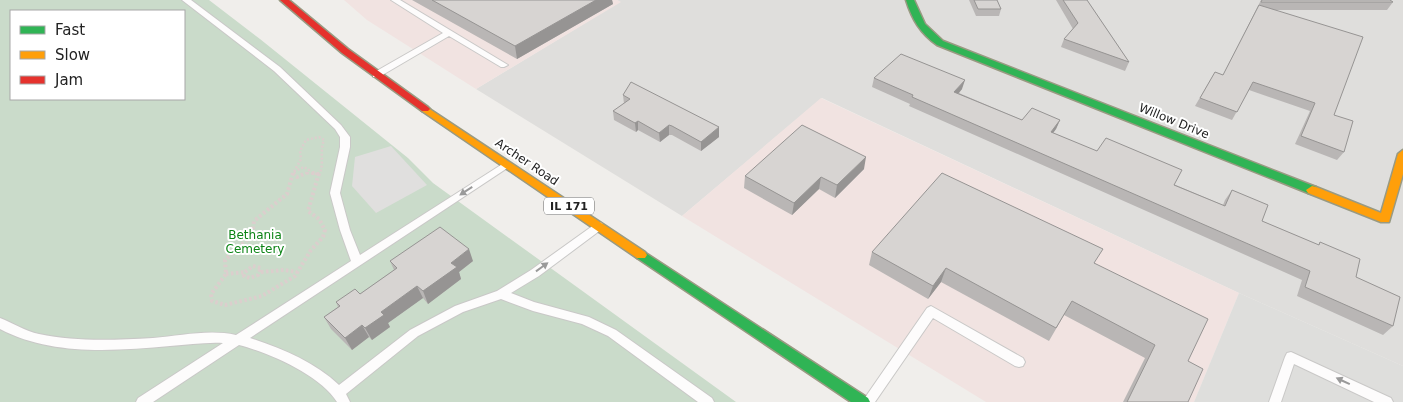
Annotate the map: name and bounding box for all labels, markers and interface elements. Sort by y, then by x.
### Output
legend [10,10,185,100]
text: Fast [55,21,85,39]
text: Slow [55,46,90,64]
text: Jam [54,71,83,89]
street label: Willow Drive [1137,101,1211,141]
street label: Archer Road [493,136,561,188]
one-way arrow [459,186,473,196]
road number: IL 171 [544,198,594,215]
park label: Bethania Cemetery [226,228,284,256]
one-way arrow [535,262,548,273]
one-way arrow [1335,377,1350,385]

